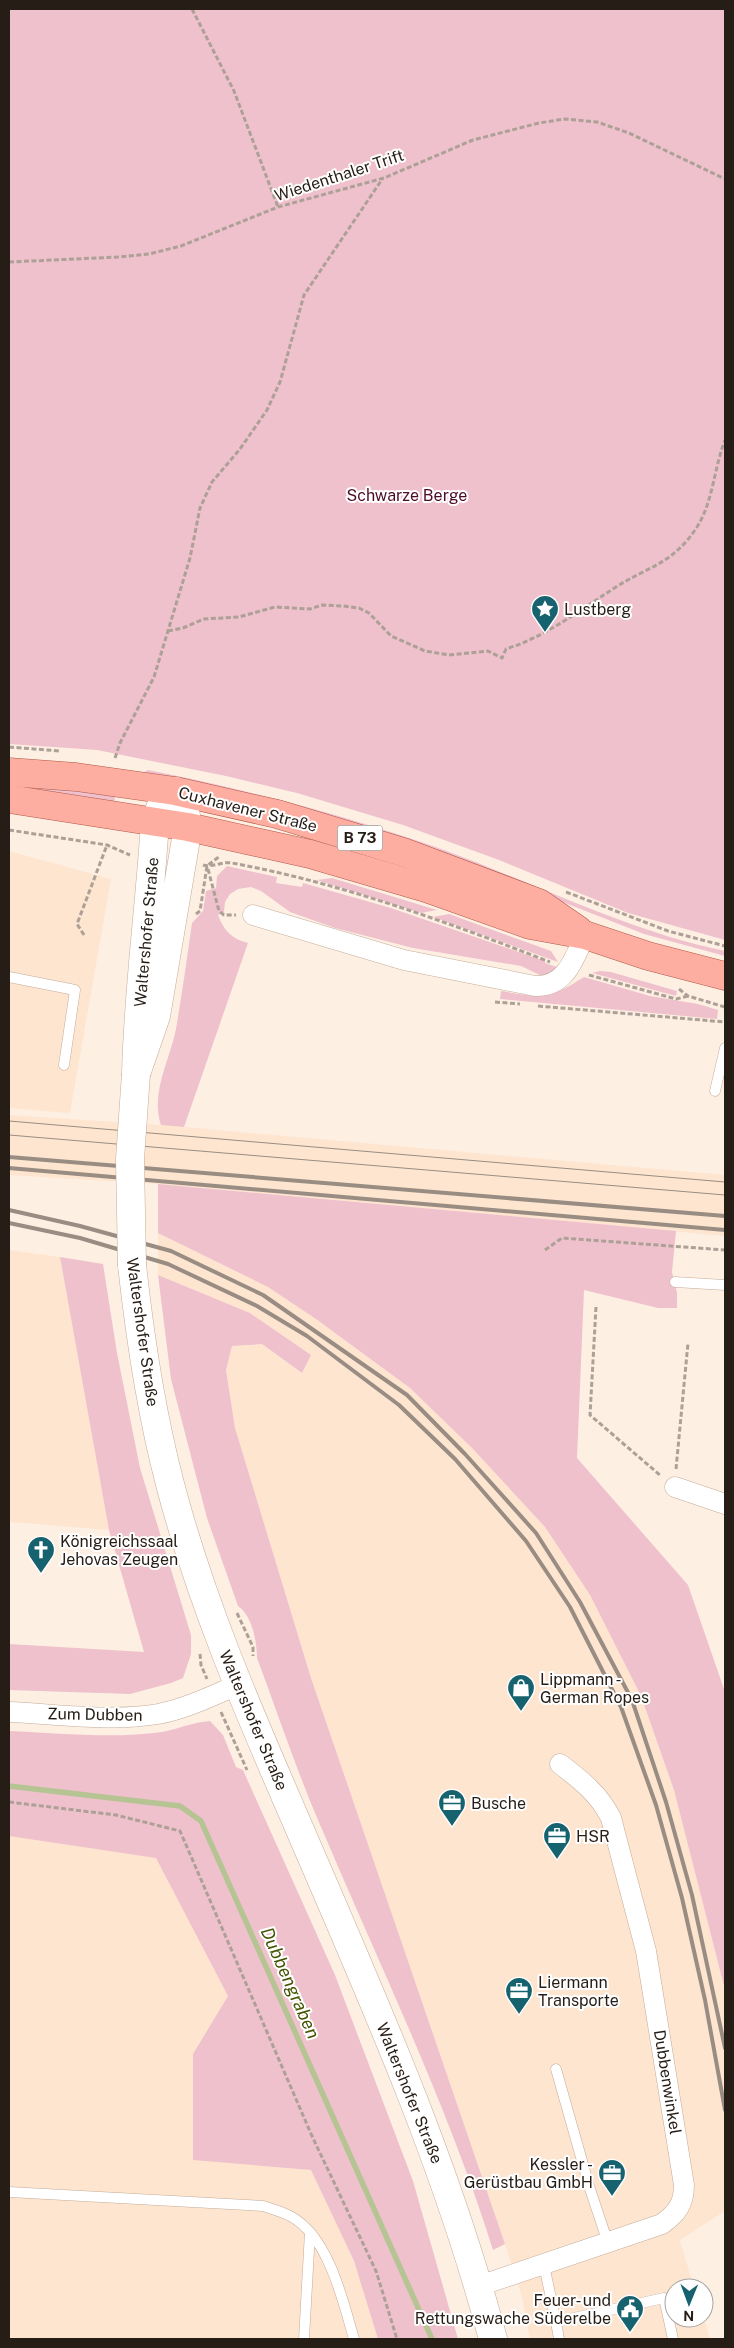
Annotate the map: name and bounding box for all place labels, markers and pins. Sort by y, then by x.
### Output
place icon: Lustberg [530,594,560,633]
place label: Lustberg [564,600,631,619]
place label: Königreichssaal Jehovas Zeugen [60,1532,178,1569]
church icon: Königreichssaal Jehovas Zeugen [26,1535,56,1574]
place label: Lippmann - German Ropes [540,1670,649,1707]
shop icon: Lippmann - German Ropes [506,1673,536,1712]
office icon: Busche [437,1788,467,1827]
place label: Busche [471,1794,526,1813]
office icon: HSR [542,1821,572,1860]
place label: HSR [576,1827,610,1846]
place label: Liermann Transporte [538,1973,619,2010]
office icon: Liermann Transporte [504,1976,534,2015]
place label: Kessler - Gerüstbau GmbH [464,2155,593,2192]
office icon: Kessler - Gerüstbau GmbH [597,2158,627,2197]
place label: Feuer- und Rettungswache Süderelbe [415,2291,611,2328]
public building icon: Feuer- und Rettungswache Süderelbe [615,2294,645,2333]

